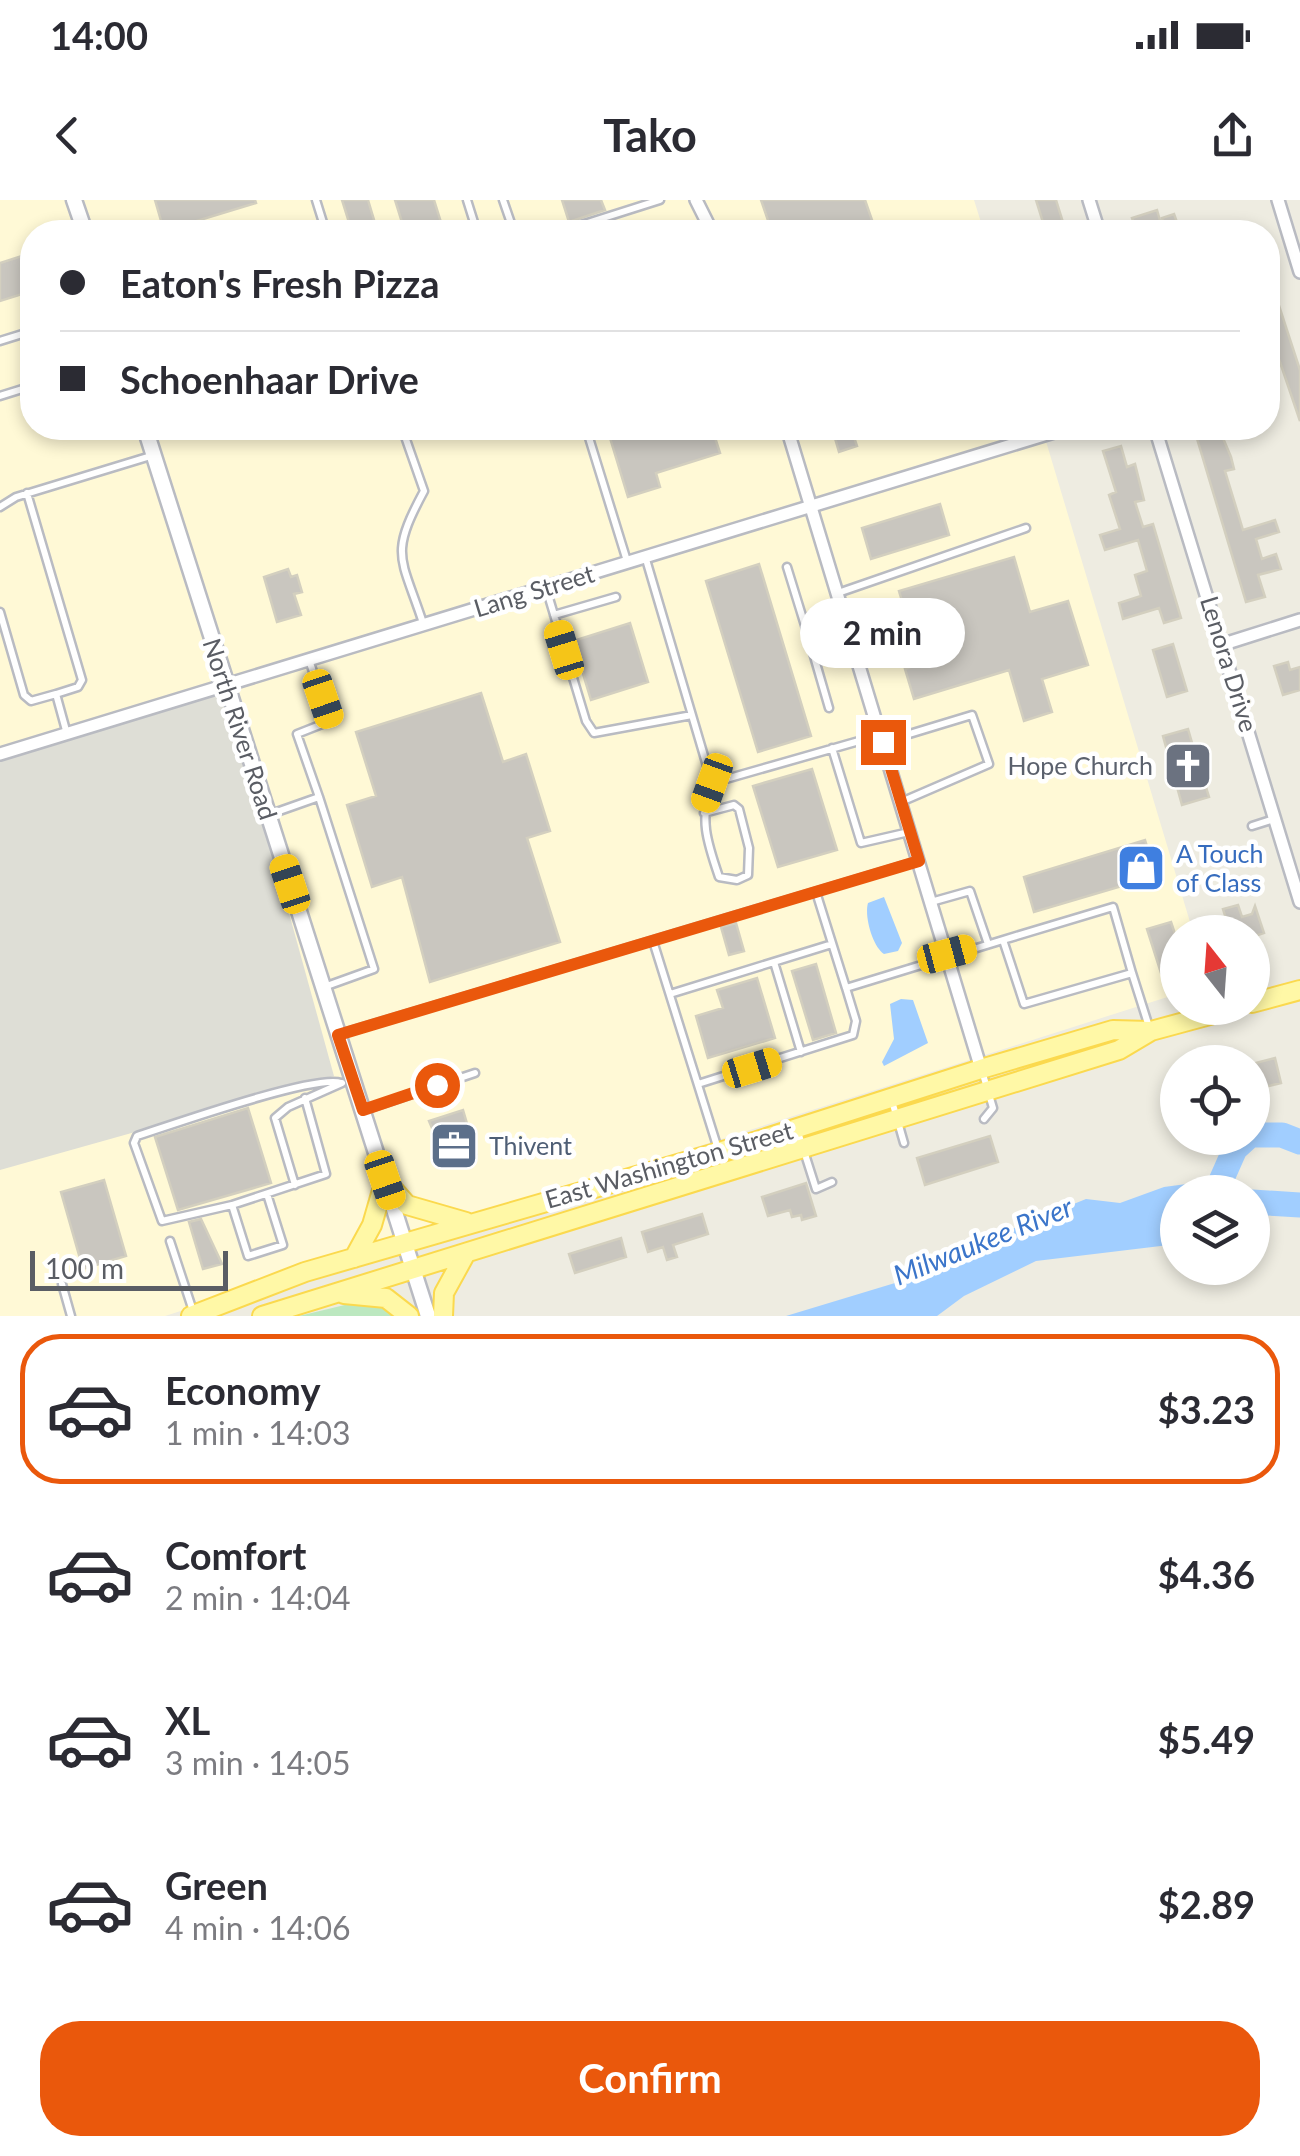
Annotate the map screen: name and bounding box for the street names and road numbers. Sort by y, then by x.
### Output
street label: Lang Street [470,557,598,623]
street label: Lenora Drive [1195,592,1265,735]
street label: North River Road [197,634,284,823]
street label: East Washington Street [541,1114,796,1214]

